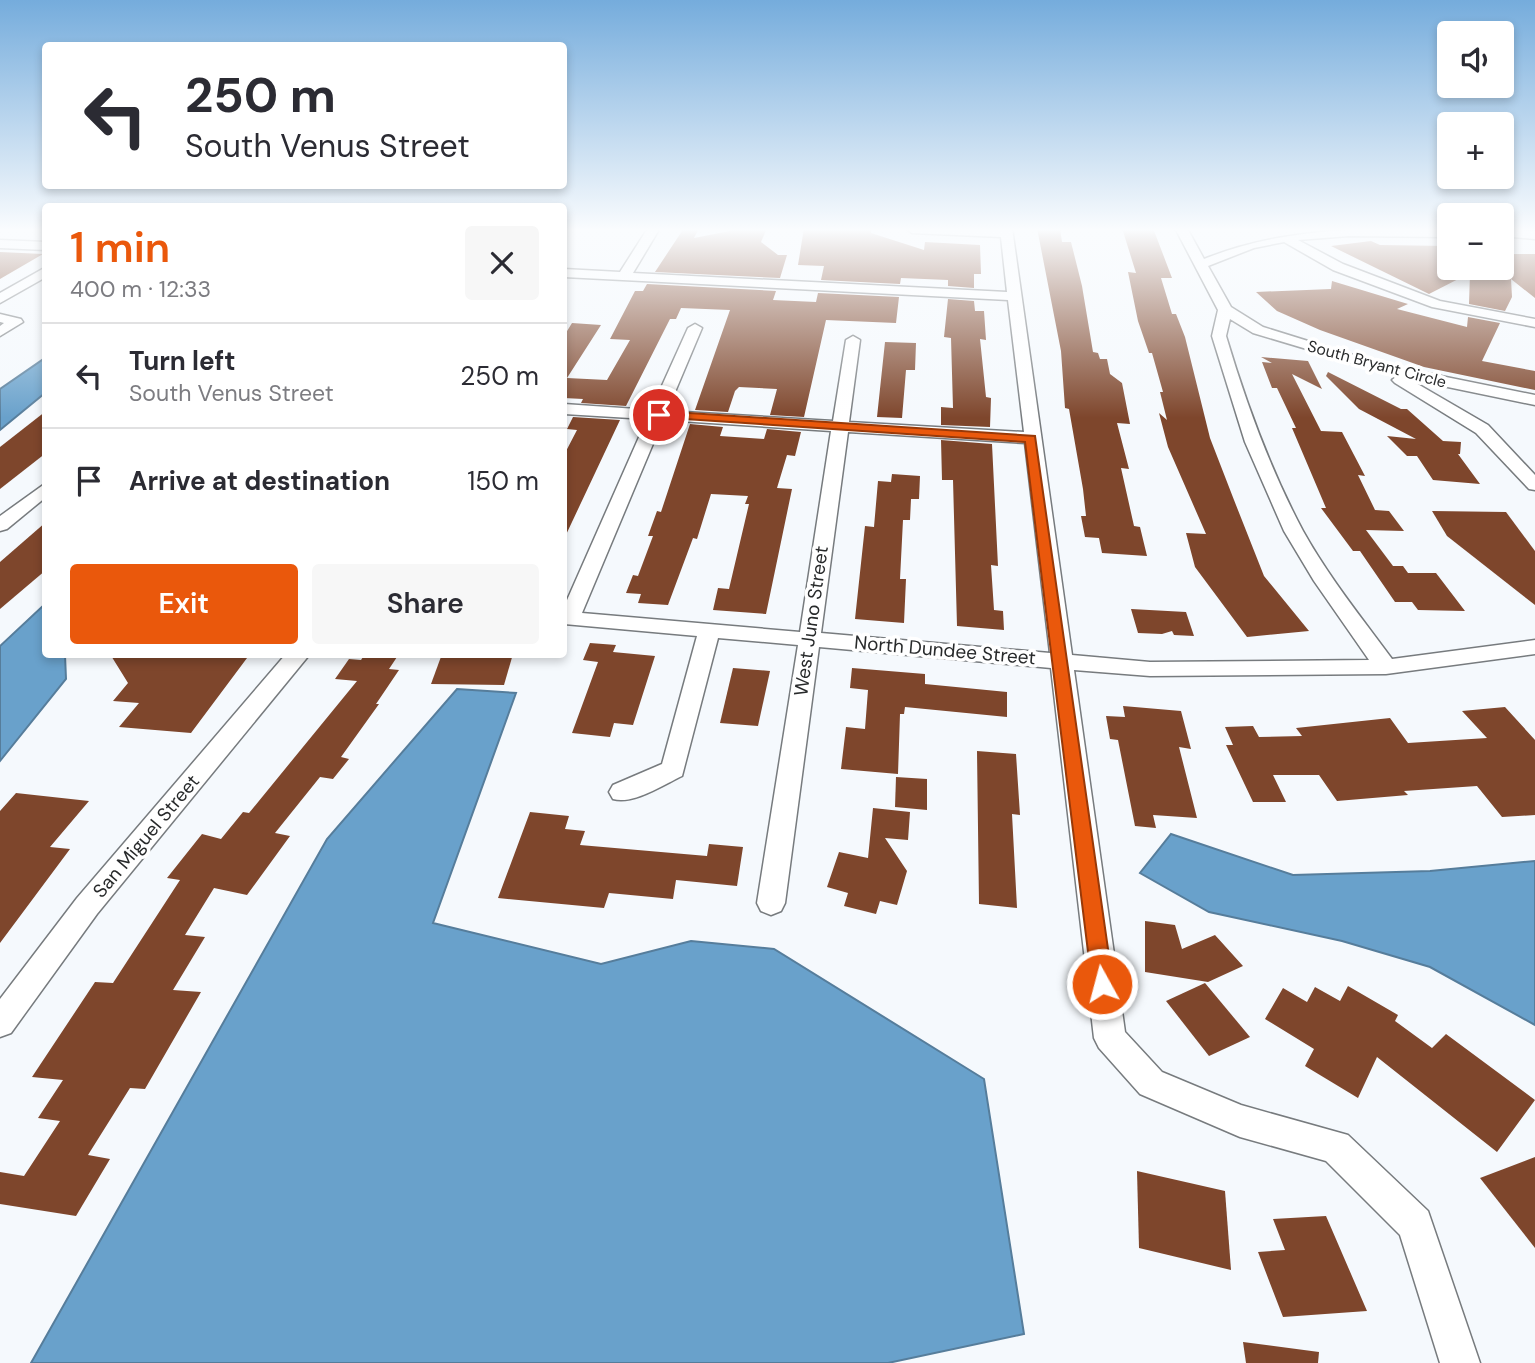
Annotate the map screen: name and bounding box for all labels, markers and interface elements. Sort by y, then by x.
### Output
map controls [1437,21,1514,280]
button: sound [1437,21,1514,98]
text: 250 m [185,63,336,127]
icon: left [70,70,161,161]
button: + [1437,112,1514,189]
text: South Venus Street [185,125,470,167]
button: − [1437,203,1514,280]
text: 1 min [70,220,170,275]
button: close [465,226,539,300]
text: 400 m · 12:33 [70,274,211,304]
street label: South Bryant Circle [1305,335,1449,393]
text: Turn left [129,344,236,378]
icon: left [70,357,108,395]
text: 250 m [460,359,539,393]
text: South Venus Street [129,378,334,408]
pin [629,385,689,445]
icon: arrive [640,396,678,434]
icon: arrive [70,462,108,500]
text: Arrive at destination [129,464,390,498]
text: 150 m [467,464,539,498]
street label: West Juno Street [788,544,834,698]
button: Exit [70,564,298,644]
button: Share [312,564,539,644]
street label: North Dundee Street [853,630,1037,670]
street label: San Miguel Street [87,769,205,903]
position arrow [1065,947,1139,1021]

